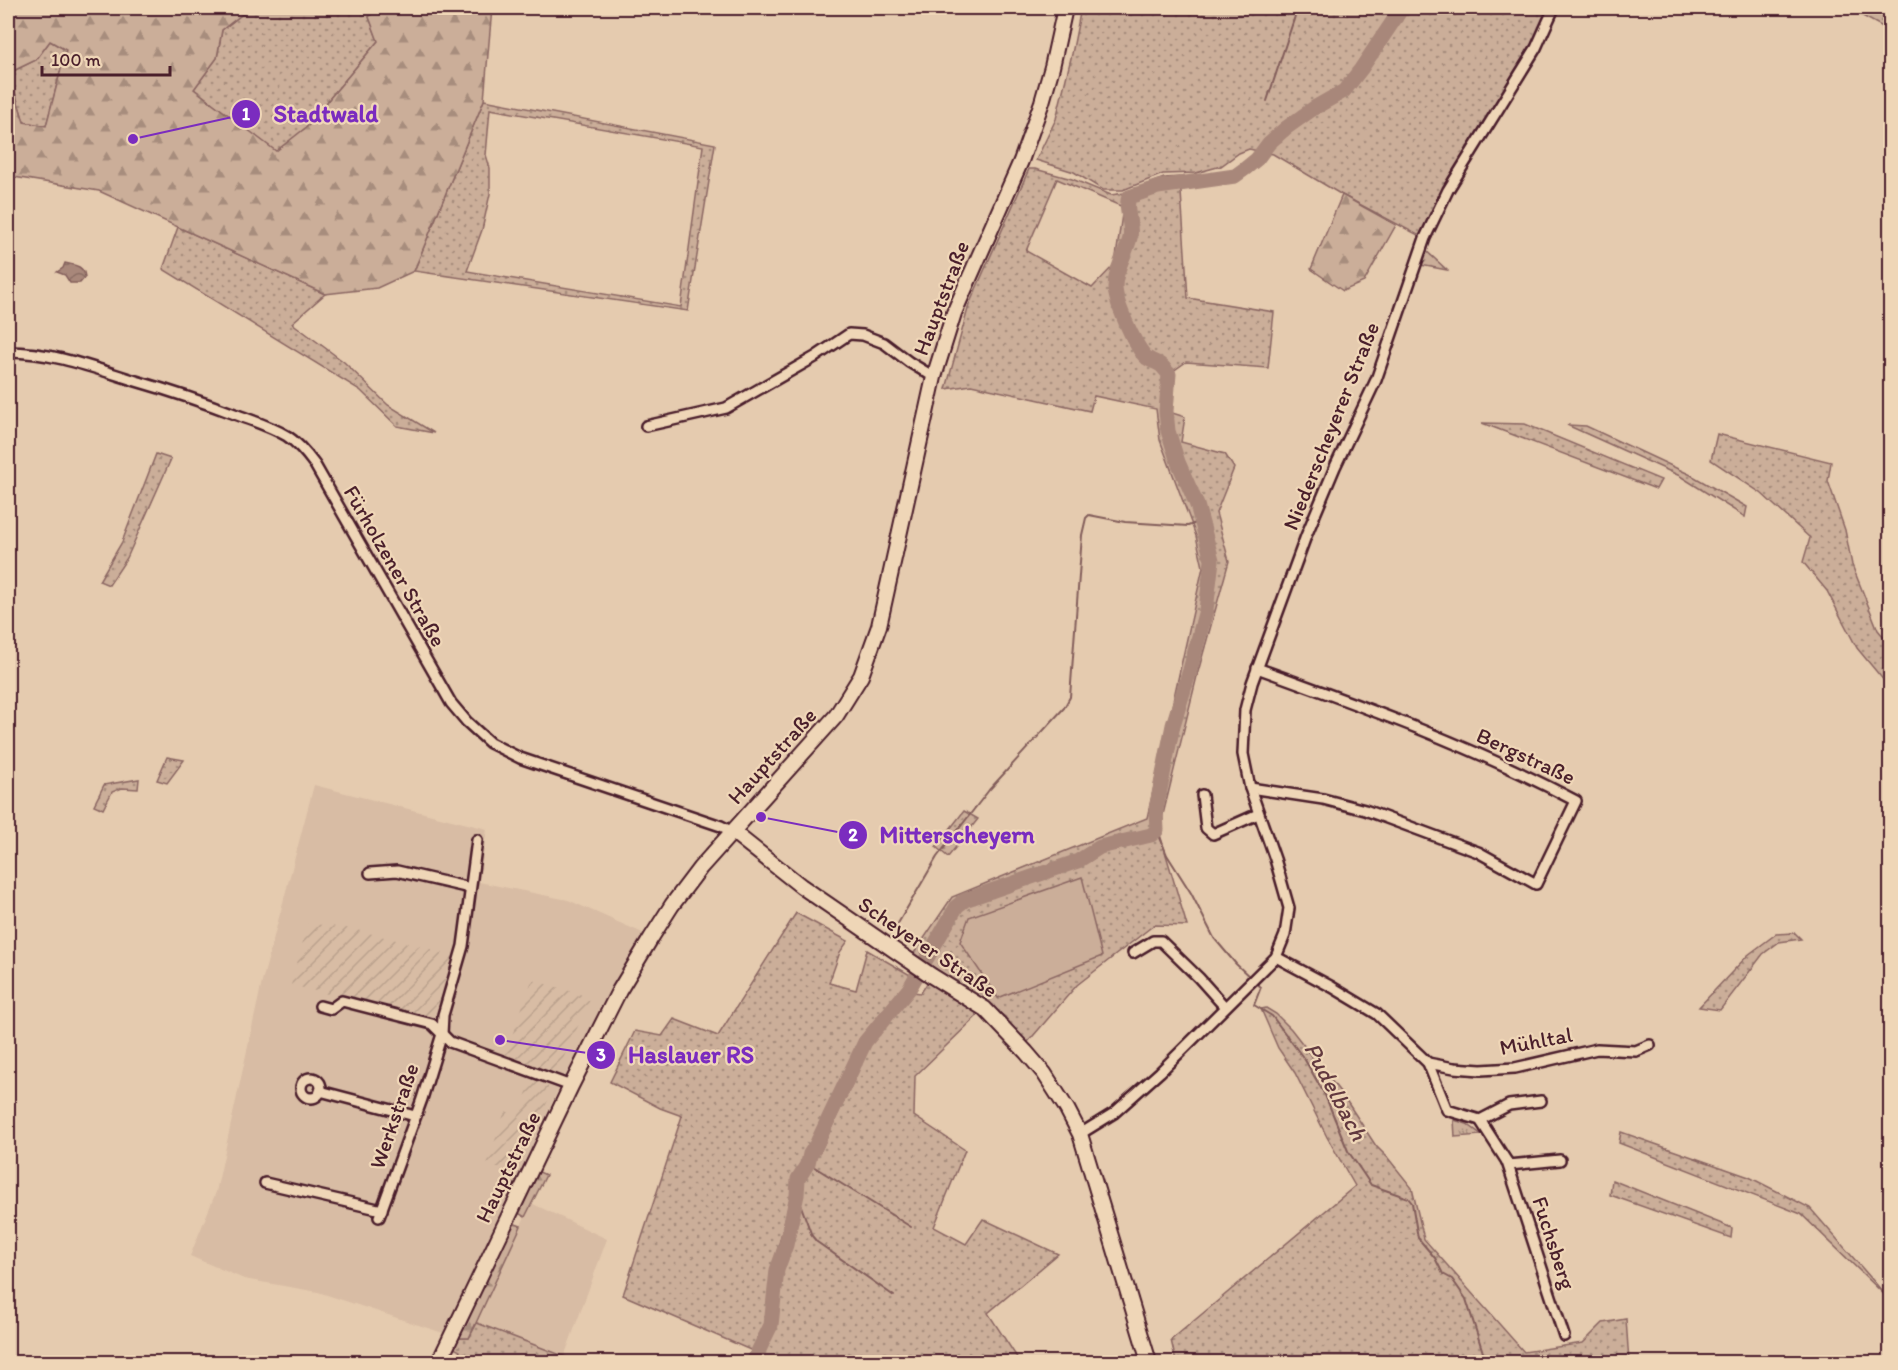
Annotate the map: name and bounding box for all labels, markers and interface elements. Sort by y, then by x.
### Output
scale bar [42,39,170,77]
text: 100 m [51,49,101,71]
callout: Stadtwald [231,93,390,135]
text: Stadtwald [274,99,379,128]
text: 1 [242,103,251,125]
street label: Hauptstraße [907,237,975,359]
street label: Niederscheyerer Straße [1277,318,1385,534]
street label: Fürholzener Straße [338,481,452,651]
street label: Hauptstraße [722,702,822,810]
street label: Bergstraße [1472,721,1580,791]
callout: Mitterscheyern [838,814,1047,856]
text: Mitterscheyern [879,820,1035,850]
text: 2 [848,824,858,846]
street label: Scheyerer Straße [853,890,1003,1004]
street label: Mühltal [1497,1021,1575,1061]
callout: Haslauer RS [586,1034,766,1076]
water label: Pudelbach [1298,1037,1374,1146]
text: Haslauer RS [628,1040,754,1069]
text: 3 [596,1044,606,1066]
street label: Werkstraße [363,1060,425,1172]
street label: Hauptstraße [469,1107,547,1227]
street label: Fuchsberg [1526,1193,1582,1294]

